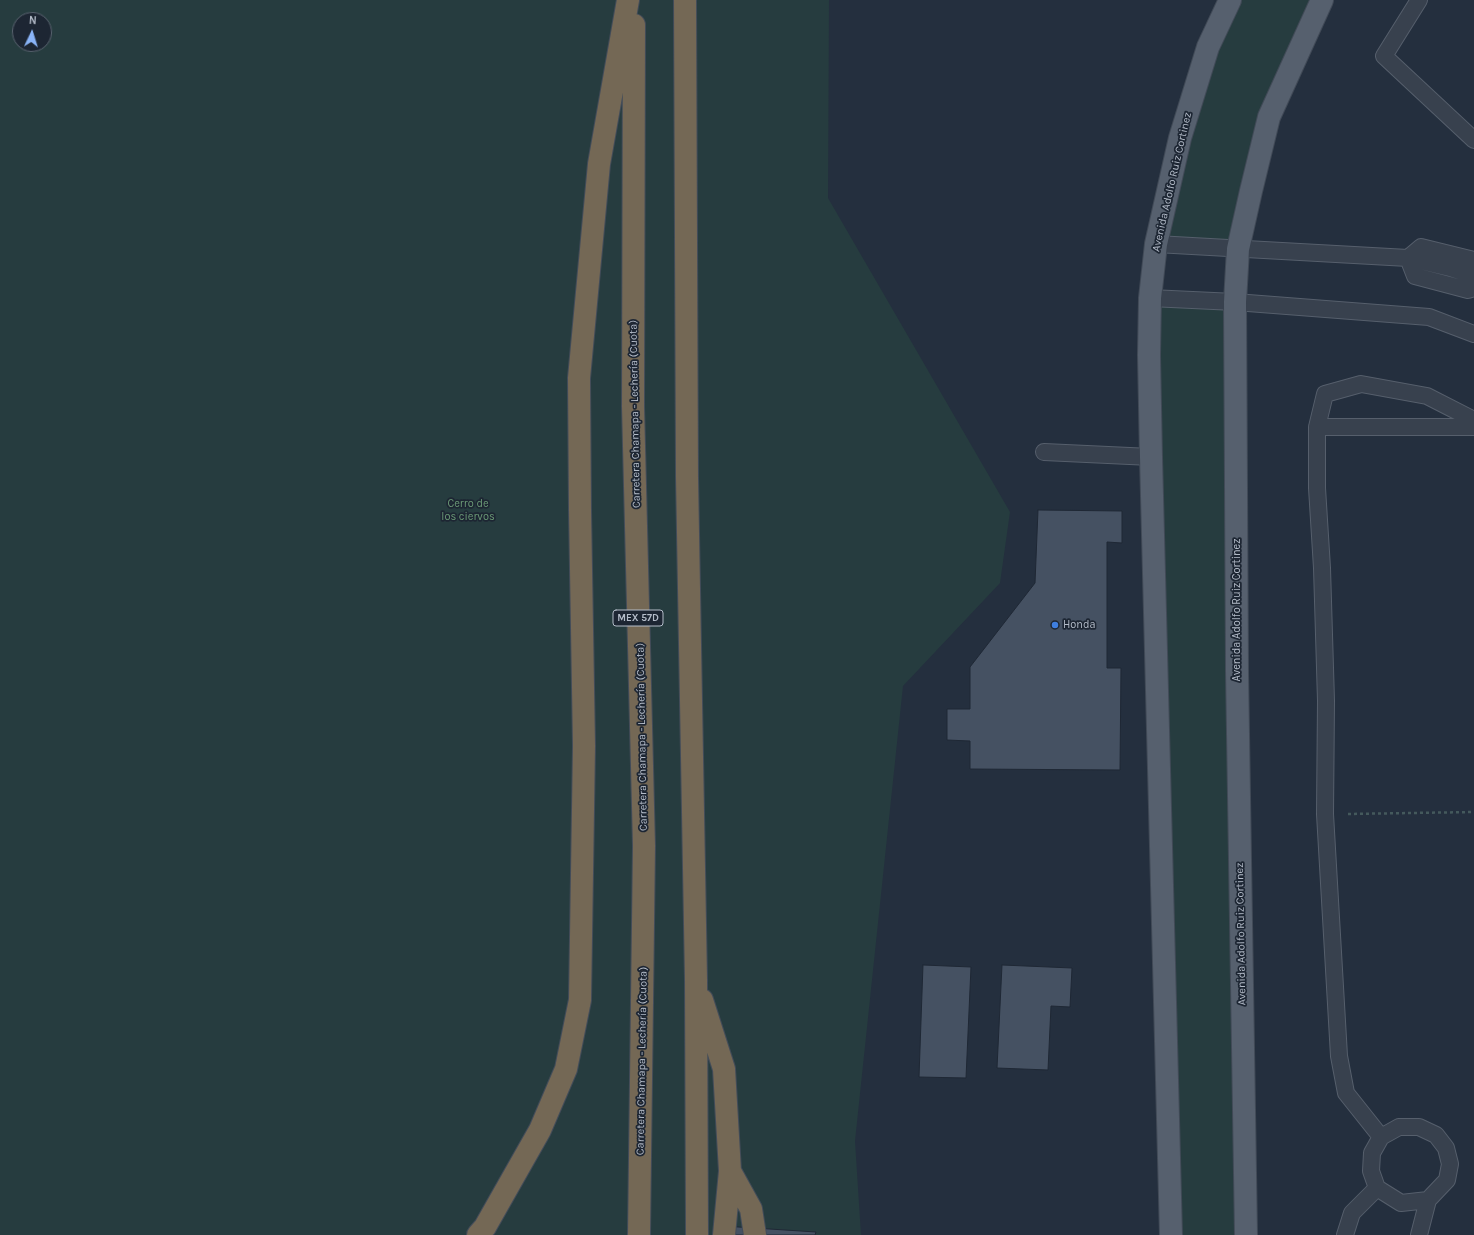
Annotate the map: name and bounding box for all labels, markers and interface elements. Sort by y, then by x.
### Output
north arrow [12,12,52,52]
text: N [28,14,37,27]
street label: Avenida Adolfo Ruiz Cortinez [1150,111,1194,253]
street label: Carretera Chamapa - Lechería (Cuota) [627,320,643,508]
park label: Cerro de los ciervos [441,497,495,523]
street label: Avenida Adolfo Ruiz Cortinez [1230,539,1244,681]
road number: MEX 57D [613,610,663,626]
place label: Honda [1063,618,1096,632]
marker: Honda [1050,620,1060,630]
street label: Carretera Chamapa - Lechería (Cuota) [634,643,650,831]
street label: Avenida Adolfo Ruiz Cortinez [1233,862,1249,1006]
street label: Carretera Chamapa - Lechería (Cuota) [634,967,650,1155]

